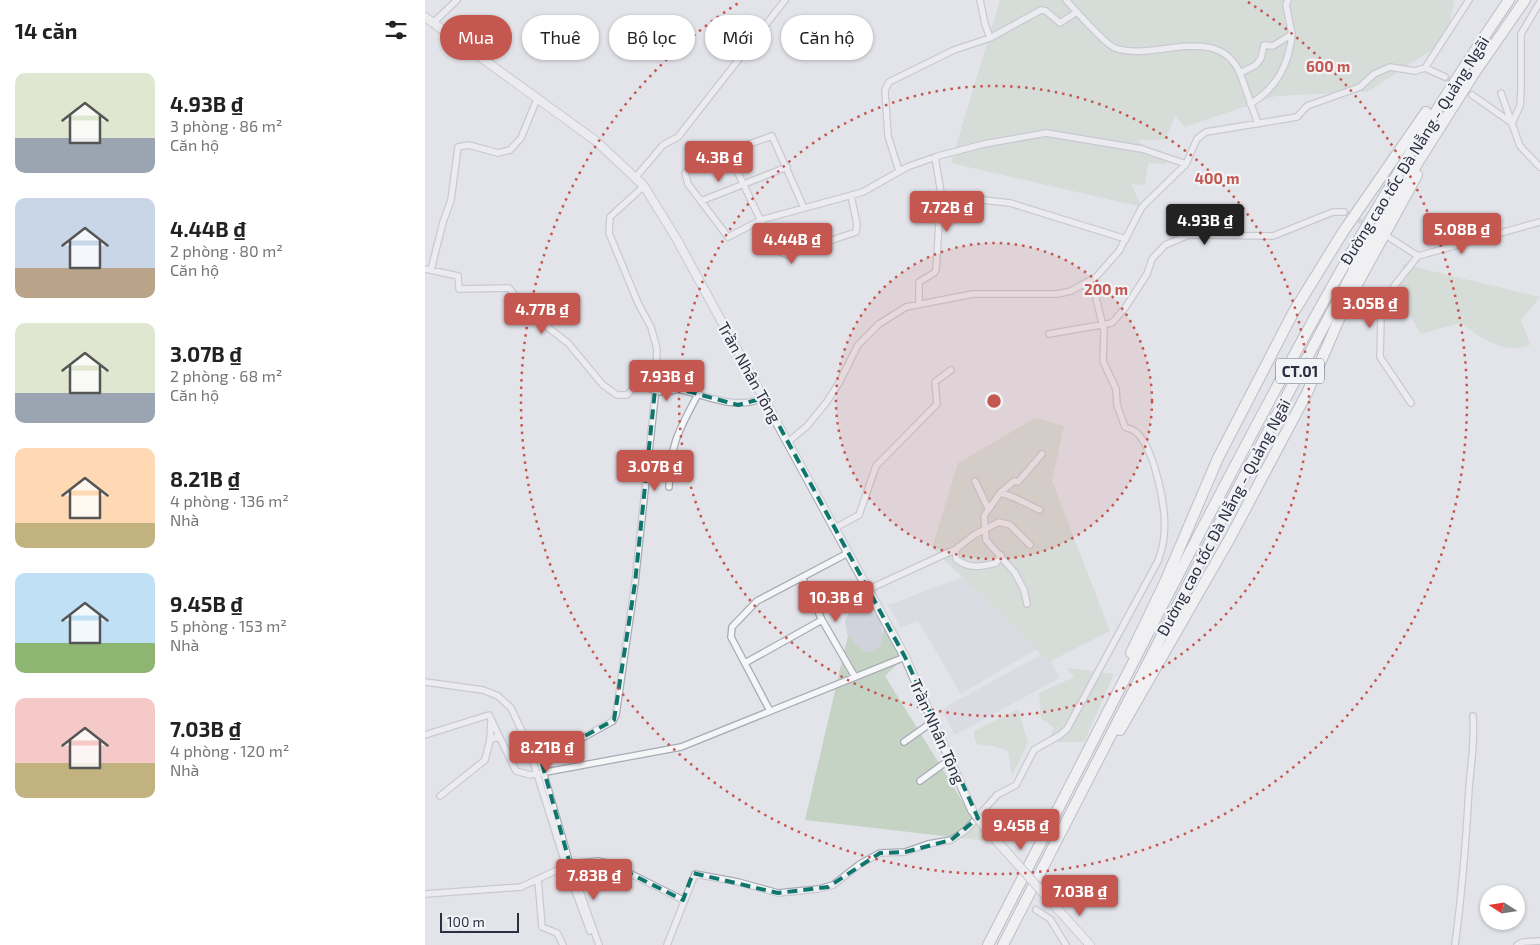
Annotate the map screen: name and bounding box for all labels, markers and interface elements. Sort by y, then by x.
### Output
chip: Mua [440,15,512,60]
chip: Thuê [522,15,599,60]
chip: Bộ lọc [609,15,695,60]
chip: Mới [705,15,771,60]
chip: Căn hộ [781,15,873,60]
icon: filters [382,16,410,44]
text: 14 căn [15,18,77,43]
street label: Đường cao tốc Đà Nẵng - Quảng Ngãi [1336,32,1493,268]
text: 600 m [1306,57,1350,75]
text: 4.93B ₫ [170,91,243,116]
icon: home [55,93,115,153]
text: 3 phòng · 86 m² [170,116,282,135]
text: Căn hộ [170,135,219,154]
pin: 4.3B ₫ [678,140,760,183]
text: 4.3B ₫ [696,147,742,166]
text: 400 m [1195,169,1239,187]
pin: 7.72B ₫ [901,190,993,233]
text: 7.72B ₫ [921,197,973,216]
pin: 4.93B ₫ [1159,204,1251,246]
text: 4.93B ₫ [1177,210,1233,229]
pin: 5.08B ₫ [1416,212,1508,255]
text: 4.44B ₫ [170,216,246,241]
icon: home [55,218,115,278]
text: 5.08B ₫ [1434,219,1490,238]
pin: 4.44B ₫ [746,222,838,265]
text: 4.44B ₫ [763,229,821,248]
text: 2 phòng · 80 m² [170,241,283,260]
text: Căn hộ [170,260,219,279]
text: 200 m [1084,280,1128,298]
pin: 3.05B ₫ [1324,286,1416,329]
pin: 4.77B ₫ [496,292,588,335]
text: 3.05B ₫ [1342,293,1398,312]
text: 4.77B ₫ [515,299,569,318]
street label: Trần Nhân Tông [714,318,786,426]
text: 3.07B ₫ [170,341,242,366]
icon: home [55,343,115,403]
road number: CT.01 [1276,358,1324,384]
pin: 7.93B ₫ [621,360,713,402]
text: 2 phòng · 68 m² [170,366,282,385]
text: 7.93B ₫ [640,366,694,385]
text: Căn hộ [170,385,219,404]
centre of rings [985,392,1003,410]
street label: Đường cao tốc Đà Nẵng - Quảng Ngãi [1152,395,1295,639]
pin: 3.07B ₫ [609,450,701,492]
text: 3.07B ₫ [628,456,682,475]
text: 8.21B ₫ [170,466,240,491]
icon: home [55,468,115,528]
text: 4 phòng · 136 m² [170,491,289,510]
text: Nhà [170,510,199,529]
pin: 10.3B ₫ [790,580,882,623]
text: 10.3B ₫ [809,587,863,606]
text: 9.45B ₫ [170,591,243,616]
icon: home [55,593,115,653]
text: 5 phòng · 153 m² [170,616,287,635]
text: Nhà [170,635,199,654]
street label: Trần Nhân Tông [906,676,970,786]
text: 7.03B ₫ [170,716,241,741]
icon: home [55,718,115,778]
pin: 8.21B ₫ [501,730,593,773]
text: 8.21B ₫ [520,737,574,756]
text: 4 phòng · 120 m² [170,741,289,760]
text: Nhà [170,760,199,779]
pin: 9.45B ₫ [975,808,1067,851]
text: 9.45B ₫ [993,815,1049,834]
pin: 7.83B ₫ [548,858,640,901]
text: 7.83B ₫ [567,865,621,884]
pin: 7.03B ₫ [1034,874,1126,917]
text: 7.03B ₫ [1053,881,1107,900]
north arrow [1480,885,1525,930]
map controls [1480,885,1525,930]
scale bar [440,910,519,933]
text: 100 m [447,913,485,930]

